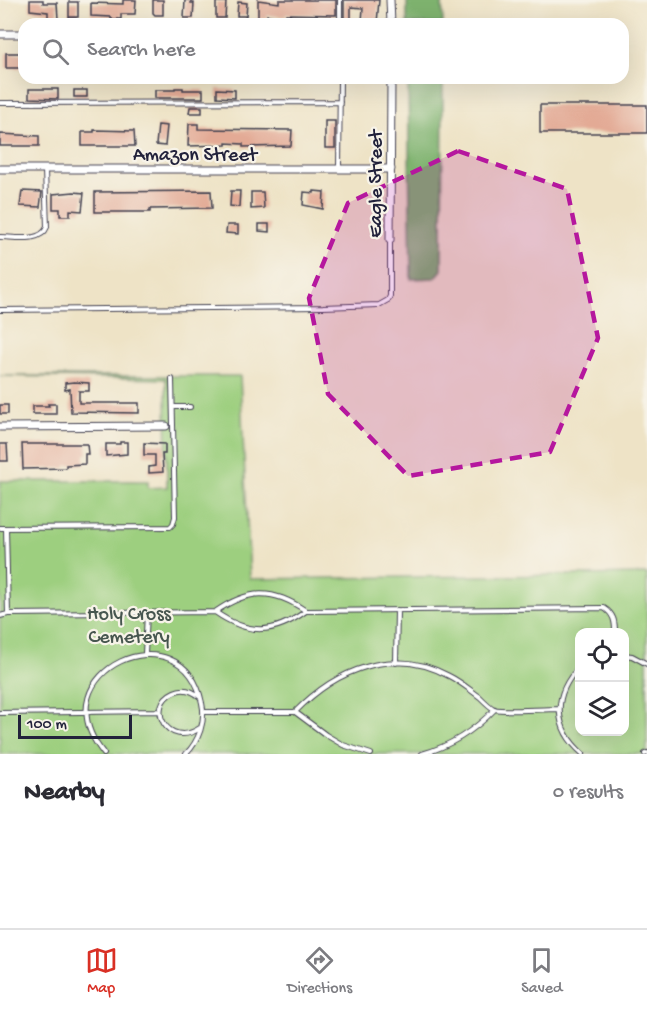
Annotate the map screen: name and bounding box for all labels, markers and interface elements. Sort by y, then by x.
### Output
search box [18,18,629,84]
icon: search [39,35,72,68]
text: Search here [87,38,195,64]
street label: Eagle Street [366,128,389,238]
street label: Amazon Street [133,145,259,168]
park label: Holy Cross Cemetery [87,604,172,650]
map controls [575,628,629,736]
button: locate [575,628,629,682]
button: layers [575,682,629,736]
scale bar [18,712,132,740]
text: 100 m [27,716,67,735]
text: Nearby [24,778,105,809]
text: 0 results [553,782,623,805]
tab: Map [85,944,118,999]
tab: Directions [287,944,352,999]
tab: Saved [521,944,562,999]

